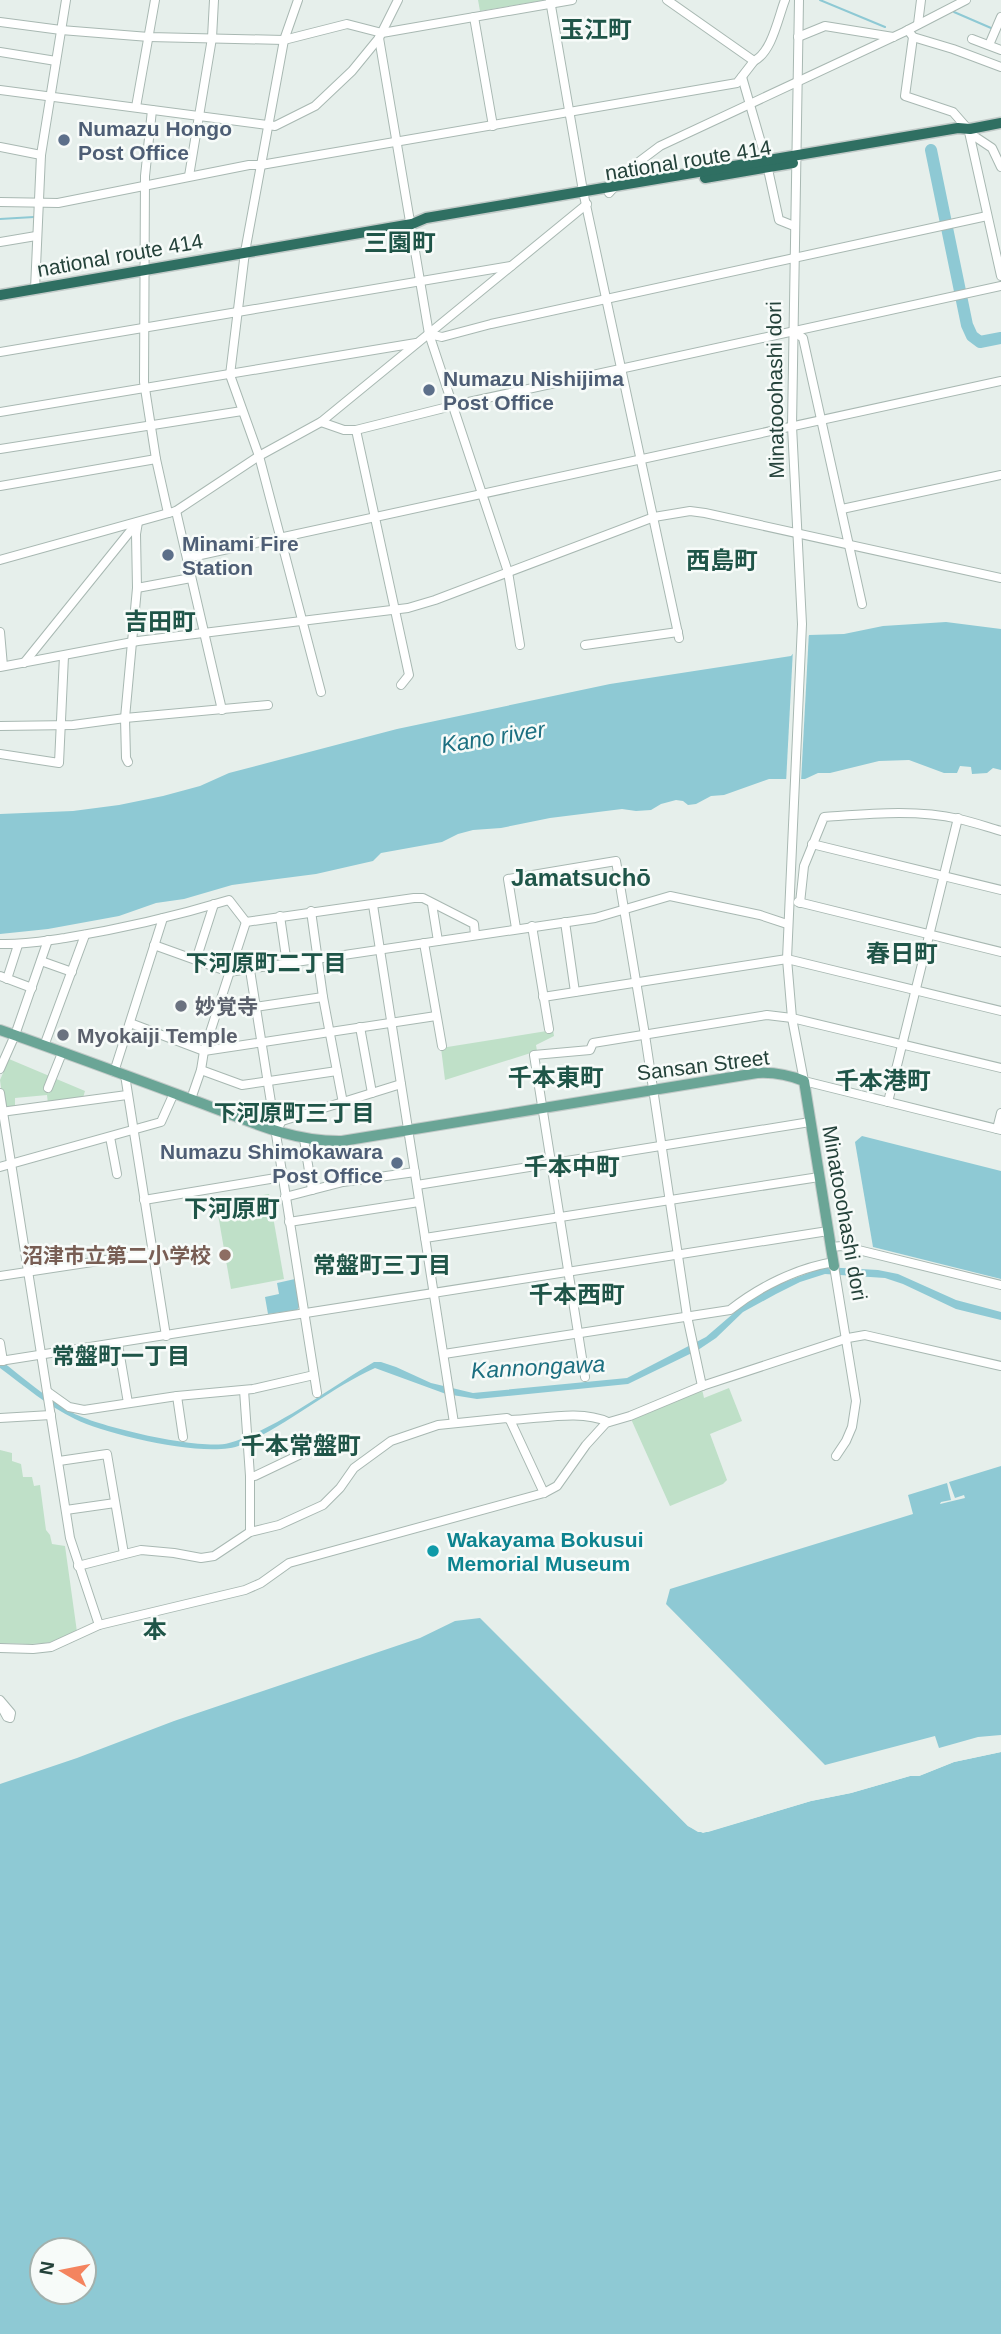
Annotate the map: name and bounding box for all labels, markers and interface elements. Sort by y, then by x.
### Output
district label: 玉江町 [560,16,632,43]
place label: Numazu Hongo Post Office [78,117,232,164]
marker: Numazu Hongo Post Office [56,132,72,148]
street label: national route 414 [603,135,773,185]
street label: national route 414 [35,229,205,281]
district label: 三園町 [364,229,436,256]
street label: Minatooohashi dori [762,301,788,479]
place label: Numazu Nishijima Post Office [443,367,624,414]
marker: Numazu Nishijima Post Office [421,382,437,398]
place label: Minami Fire Station [182,532,299,579]
marker: Minami Fire Station [160,547,176,563]
district label: 西島町 [686,547,758,574]
district label: 吉田町 [124,608,196,635]
water label: Kano river [439,716,548,758]
district label: Jamatsuchō [511,864,651,891]
district label: 春日町 [866,940,938,967]
district label: 下河原町二丁目 [186,950,347,976]
place label: 妙覚寺 [195,995,258,1018]
marker: 妙覚寺 [173,998,189,1014]
place label: Myokaiji Temple [77,1024,238,1047]
marker: Myokaiji Temple [55,1027,71,1043]
street label: Sansan Street [636,1045,771,1085]
district label: 千本東町 [508,1064,604,1091]
district label: 千本港町 [835,1067,931,1094]
district label: 下河原町三丁目 [214,1100,375,1126]
street label: Minatooohashi dori [818,1124,872,1302]
place label: Numazu Shimokawara Post Office [160,1140,383,1187]
district label: 千本中町 [524,1153,620,1180]
marker: Numazu Shimokawara Post Office [389,1155,405,1171]
district label: 下河原町 [184,1195,280,1222]
place label: 沼津市立第二小学校 [22,1244,211,1267]
marker: 沼津市立第二小学校 [217,1247,233,1263]
district label: 常盤町三丁目 [313,1252,451,1278]
district label: 千本西町 [529,1281,625,1308]
district label: 常盤町一丁目 [52,1343,190,1369]
water label: Kannongawa [470,1351,606,1383]
district label: 千本常盤町 [241,1432,361,1459]
place label: Wakayama Bokusui Memorial Museum [447,1528,643,1575]
marker: Wakayama Bokusui Memorial Museum [425,1543,441,1559]
district label: 本 [143,1616,167,1643]
north arrow [28,2236,98,2306]
text: N [35,2260,58,2277]

